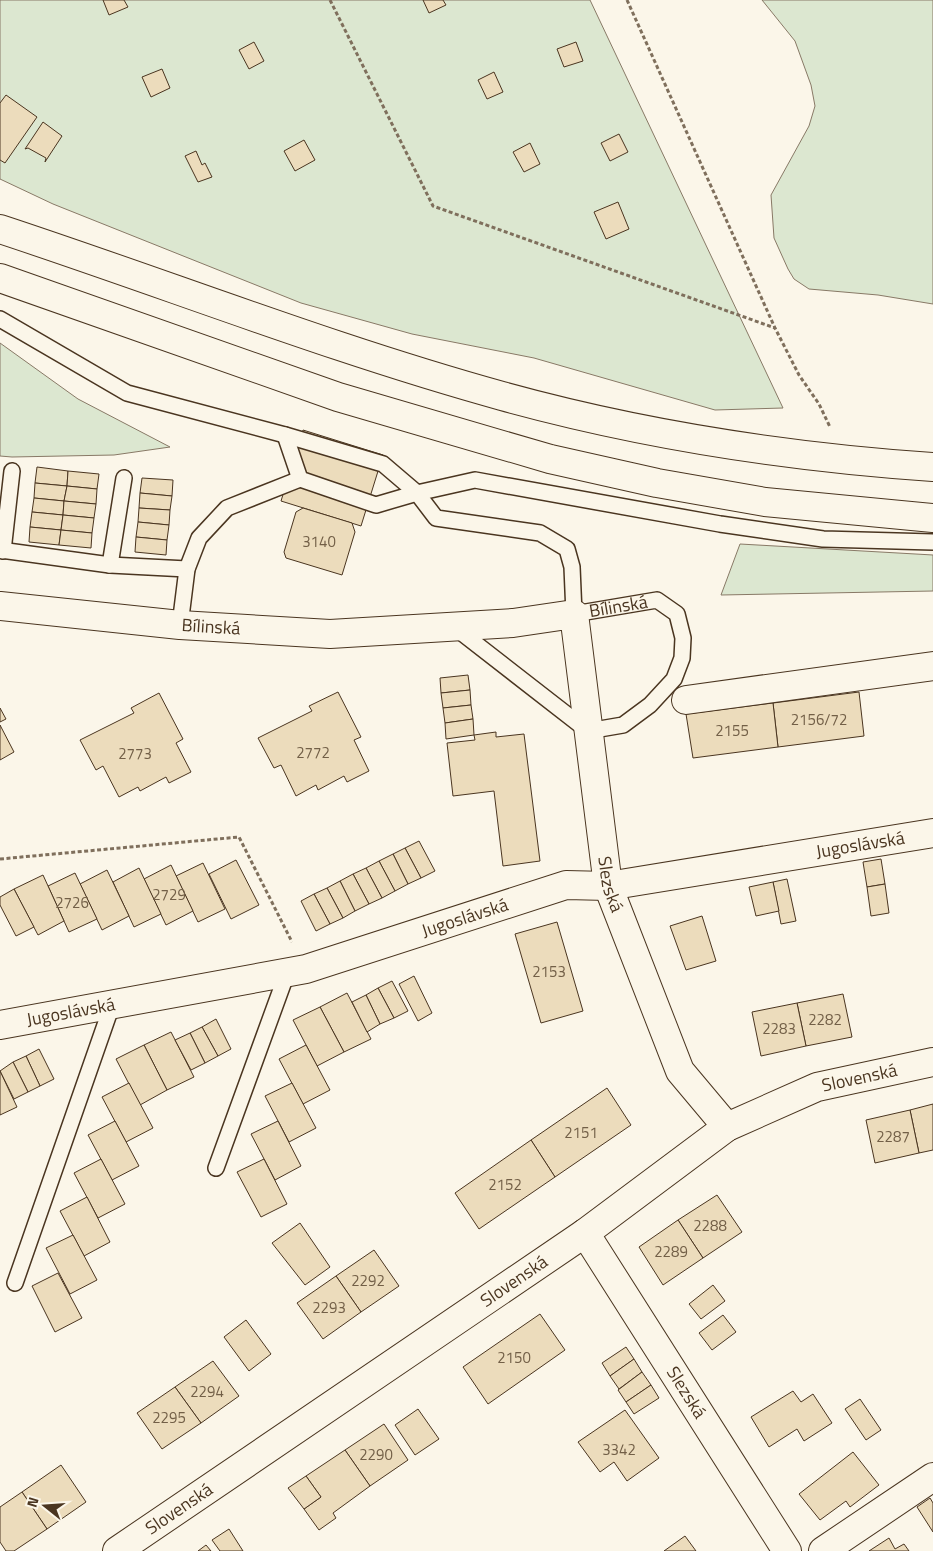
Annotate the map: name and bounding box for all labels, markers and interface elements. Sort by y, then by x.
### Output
house number: 3140 [302,530,336,553]
street label: Bílinská [587,588,649,624]
street label: Bílinská [181,611,241,642]
house number: 2156/72 [791,708,847,731]
house number: 2155 [715,719,749,742]
house number: 2772 [296,741,330,764]
house number: 2773 [118,742,152,765]
street label: Jugoslávská [814,824,907,865]
street label: Slezská [591,855,631,916]
house number: 2729 [152,883,186,906]
house number: 2726 [55,891,89,914]
street label: Jugoslávská [418,891,511,944]
house number: 2153 [532,960,566,983]
street label: Jugoslávská [24,990,117,1033]
house number: 2282 [808,1008,842,1031]
house number: 2283 [762,1017,796,1040]
street label: Slovenská [819,1056,900,1099]
house number: 2151 [564,1121,598,1144]
house number: 2287 [876,1125,910,1148]
house number: 2152 [488,1173,522,1196]
house number: 2288 [693,1214,727,1237]
house number: 2289 [654,1240,688,1263]
street label: Slovenská [475,1248,553,1313]
house number: 2292 [351,1269,385,1292]
house number: 2293 [312,1296,346,1319]
house number: 2150 [497,1346,531,1369]
street label: Slezská [660,1361,713,1424]
house number: 2294 [190,1380,224,1403]
house number: 2295 [152,1406,186,1429]
house number: 3342 [602,1438,636,1461]
house number: 2290 [359,1443,393,1466]
street label: Slovenská [140,1476,218,1541]
north arrow [20,1481,70,1531]
text: N [21,1494,44,1510]

